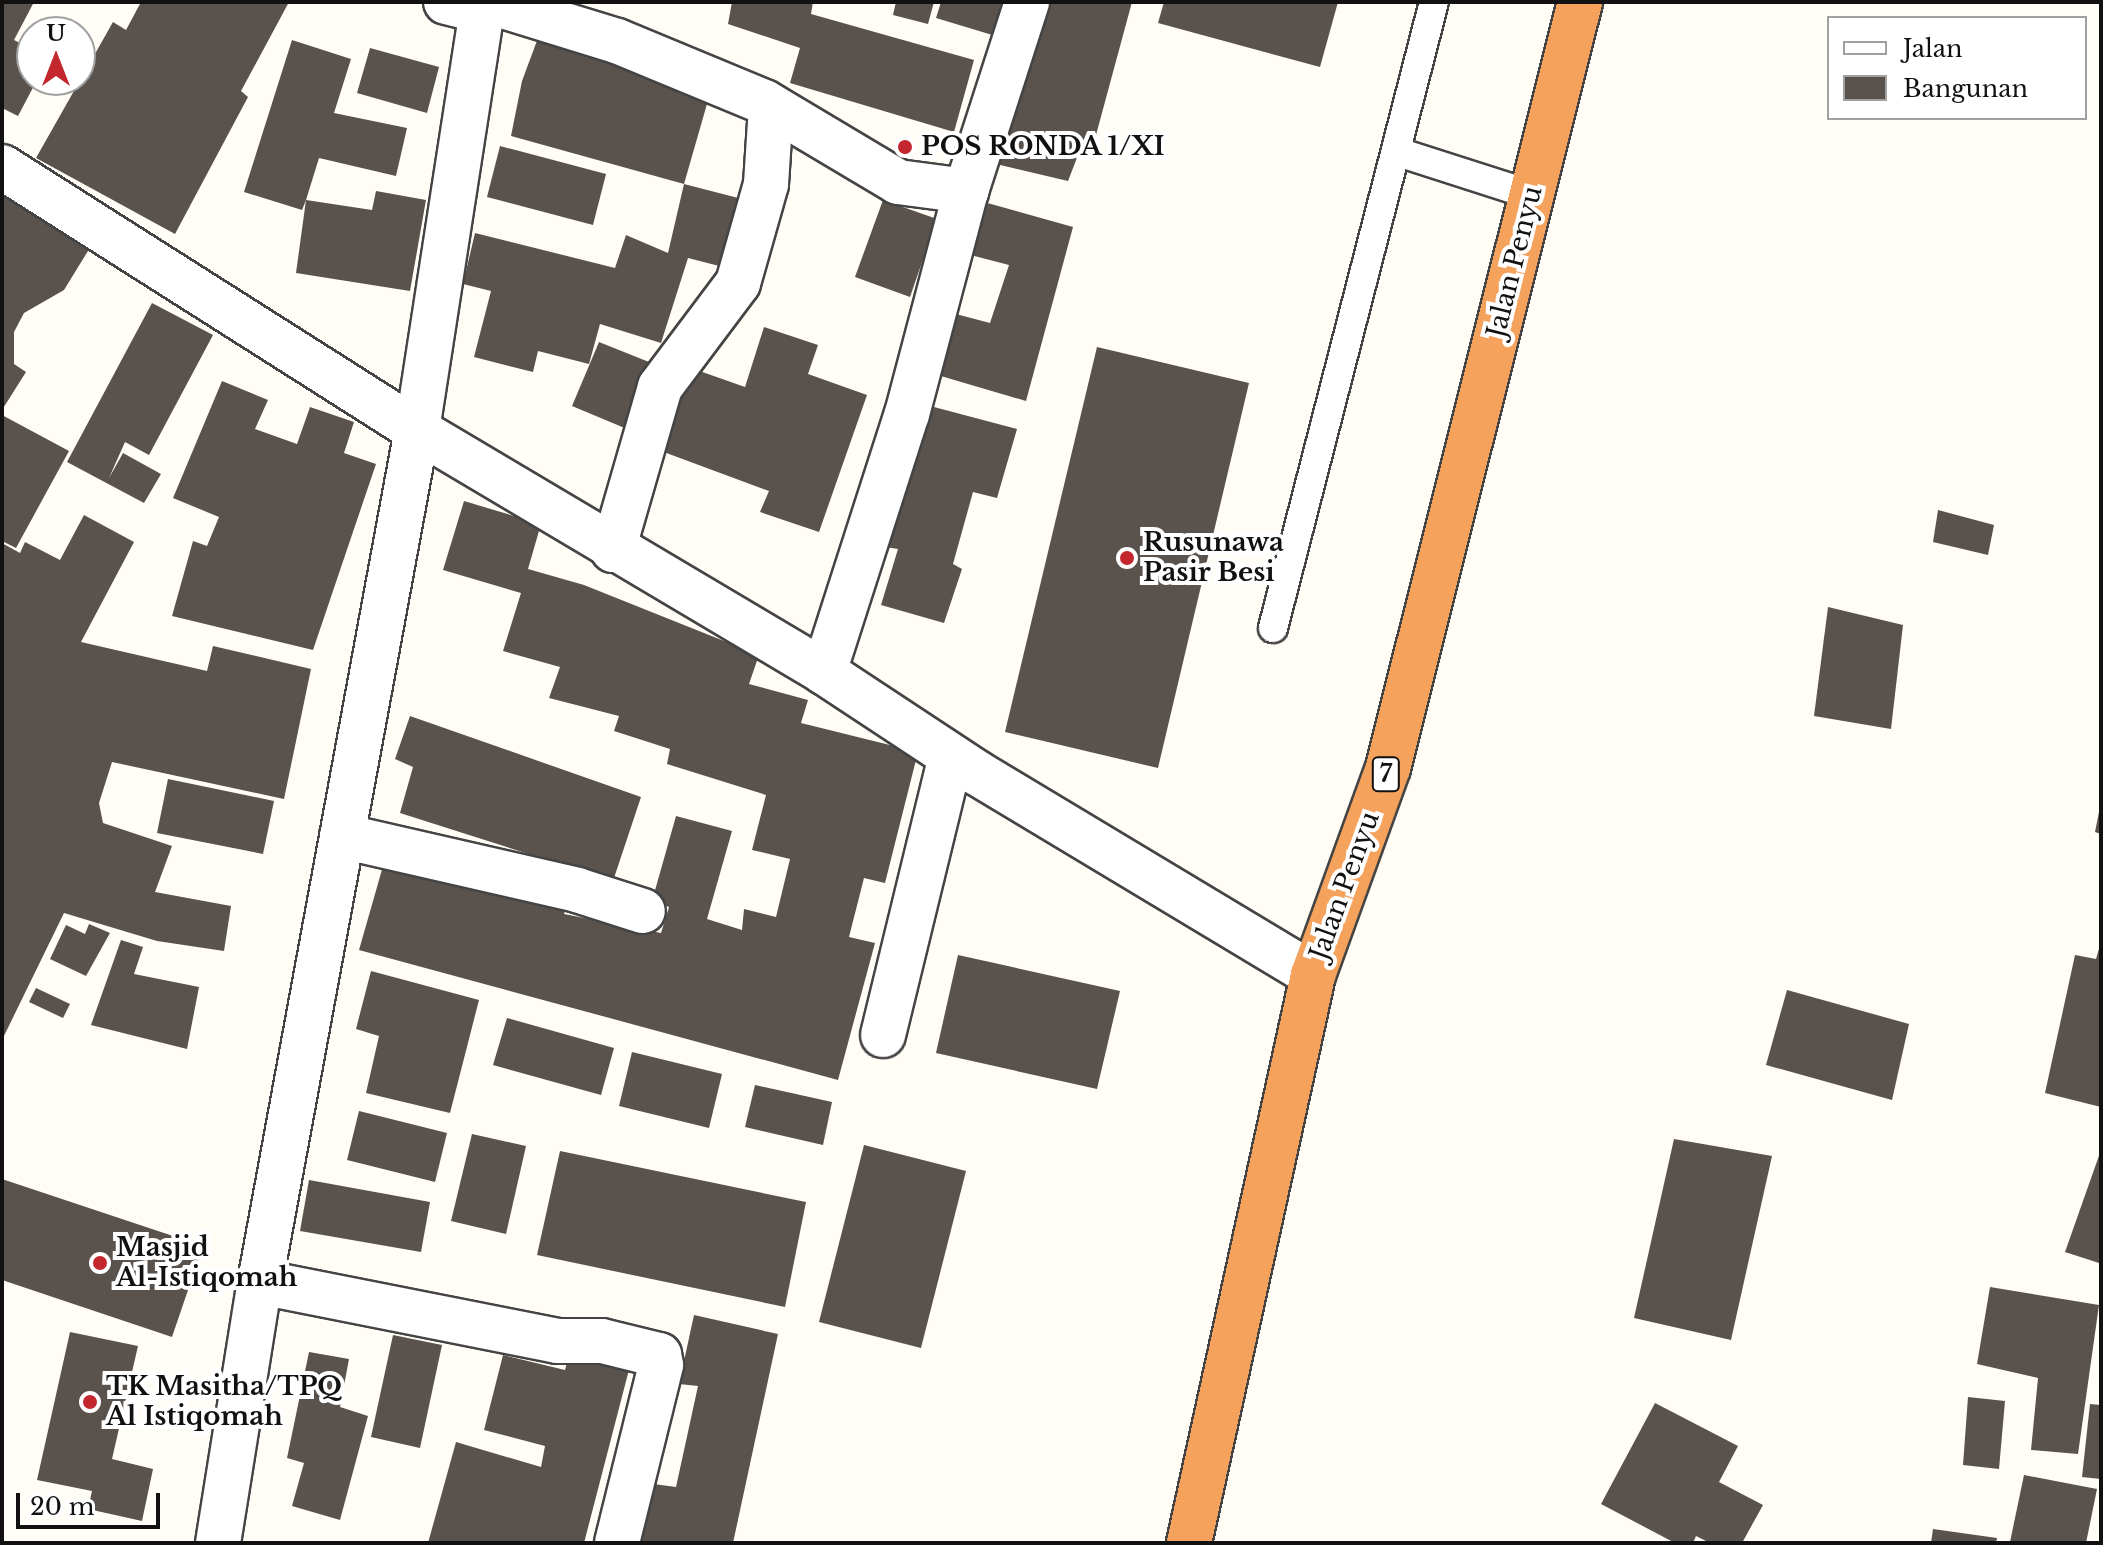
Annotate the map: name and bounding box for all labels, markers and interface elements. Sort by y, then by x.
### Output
north arrow [16,16,96,96]
legend [1827,16,2087,120]
text: U [46,20,66,47]
text: Jalan [1903,34,1963,63]
text: Bangunan [1903,74,2028,103]
place label: POS RONDA 1/XI [921,131,1166,163]
marker: POS RONDA 1/XI [896,138,914,156]
street label: Jalan Penyu [1481,183,1549,341]
place label: Rusunawa Pasir Besi [1143,527,1284,588]
marker: Rusunawa Pasir Besi [1118,549,1136,567]
road number: 7 [1370,754,1402,794]
street label: Jalan Penyu [1304,808,1386,964]
place label: Masjid Al-Istiqomah [116,1232,297,1294]
marker: Masjid Al-Istiqomah [91,1254,109,1272]
place label: TK Masitha/TPQ Al Istiqomah [106,1371,343,1432]
marker: TK Masitha/TPQ Al Istiqomah [81,1393,99,1411]
scale bar [20,1477,164,1527]
text: 20 m [30,1492,95,1521]

